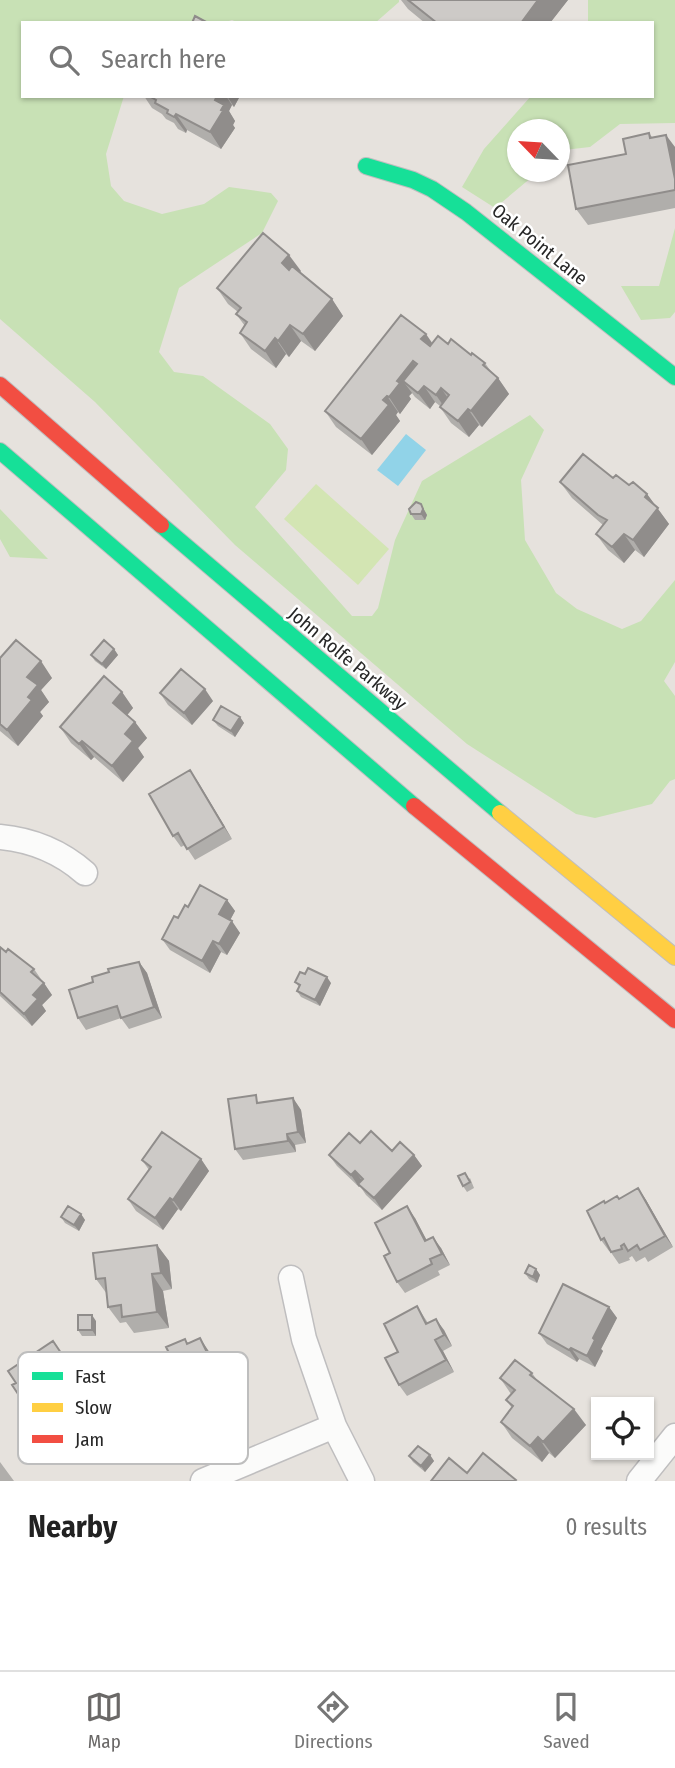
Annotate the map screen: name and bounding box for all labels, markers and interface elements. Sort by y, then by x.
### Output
search box [21,21,654,98]
icon: search [45,41,83,79]
text: Search here [101,44,226,75]
north arrow [507,119,570,182]
street label: Oak Point Lane [487,199,592,290]
street label: John Rolfe Parkway [284,602,412,715]
legend [18,1352,248,1464]
text: Fast [75,1365,106,1388]
text: Slow [75,1396,112,1419]
map controls [591,1397,654,1460]
button: locate [591,1397,654,1460]
text: Jam [75,1428,104,1451]
text: Nearby [28,1509,117,1545]
text: 0 results [566,1513,647,1541]
tab: Map [85,1688,123,1753]
tab: Directions [294,1688,373,1753]
tab: Saved [543,1688,590,1753]

